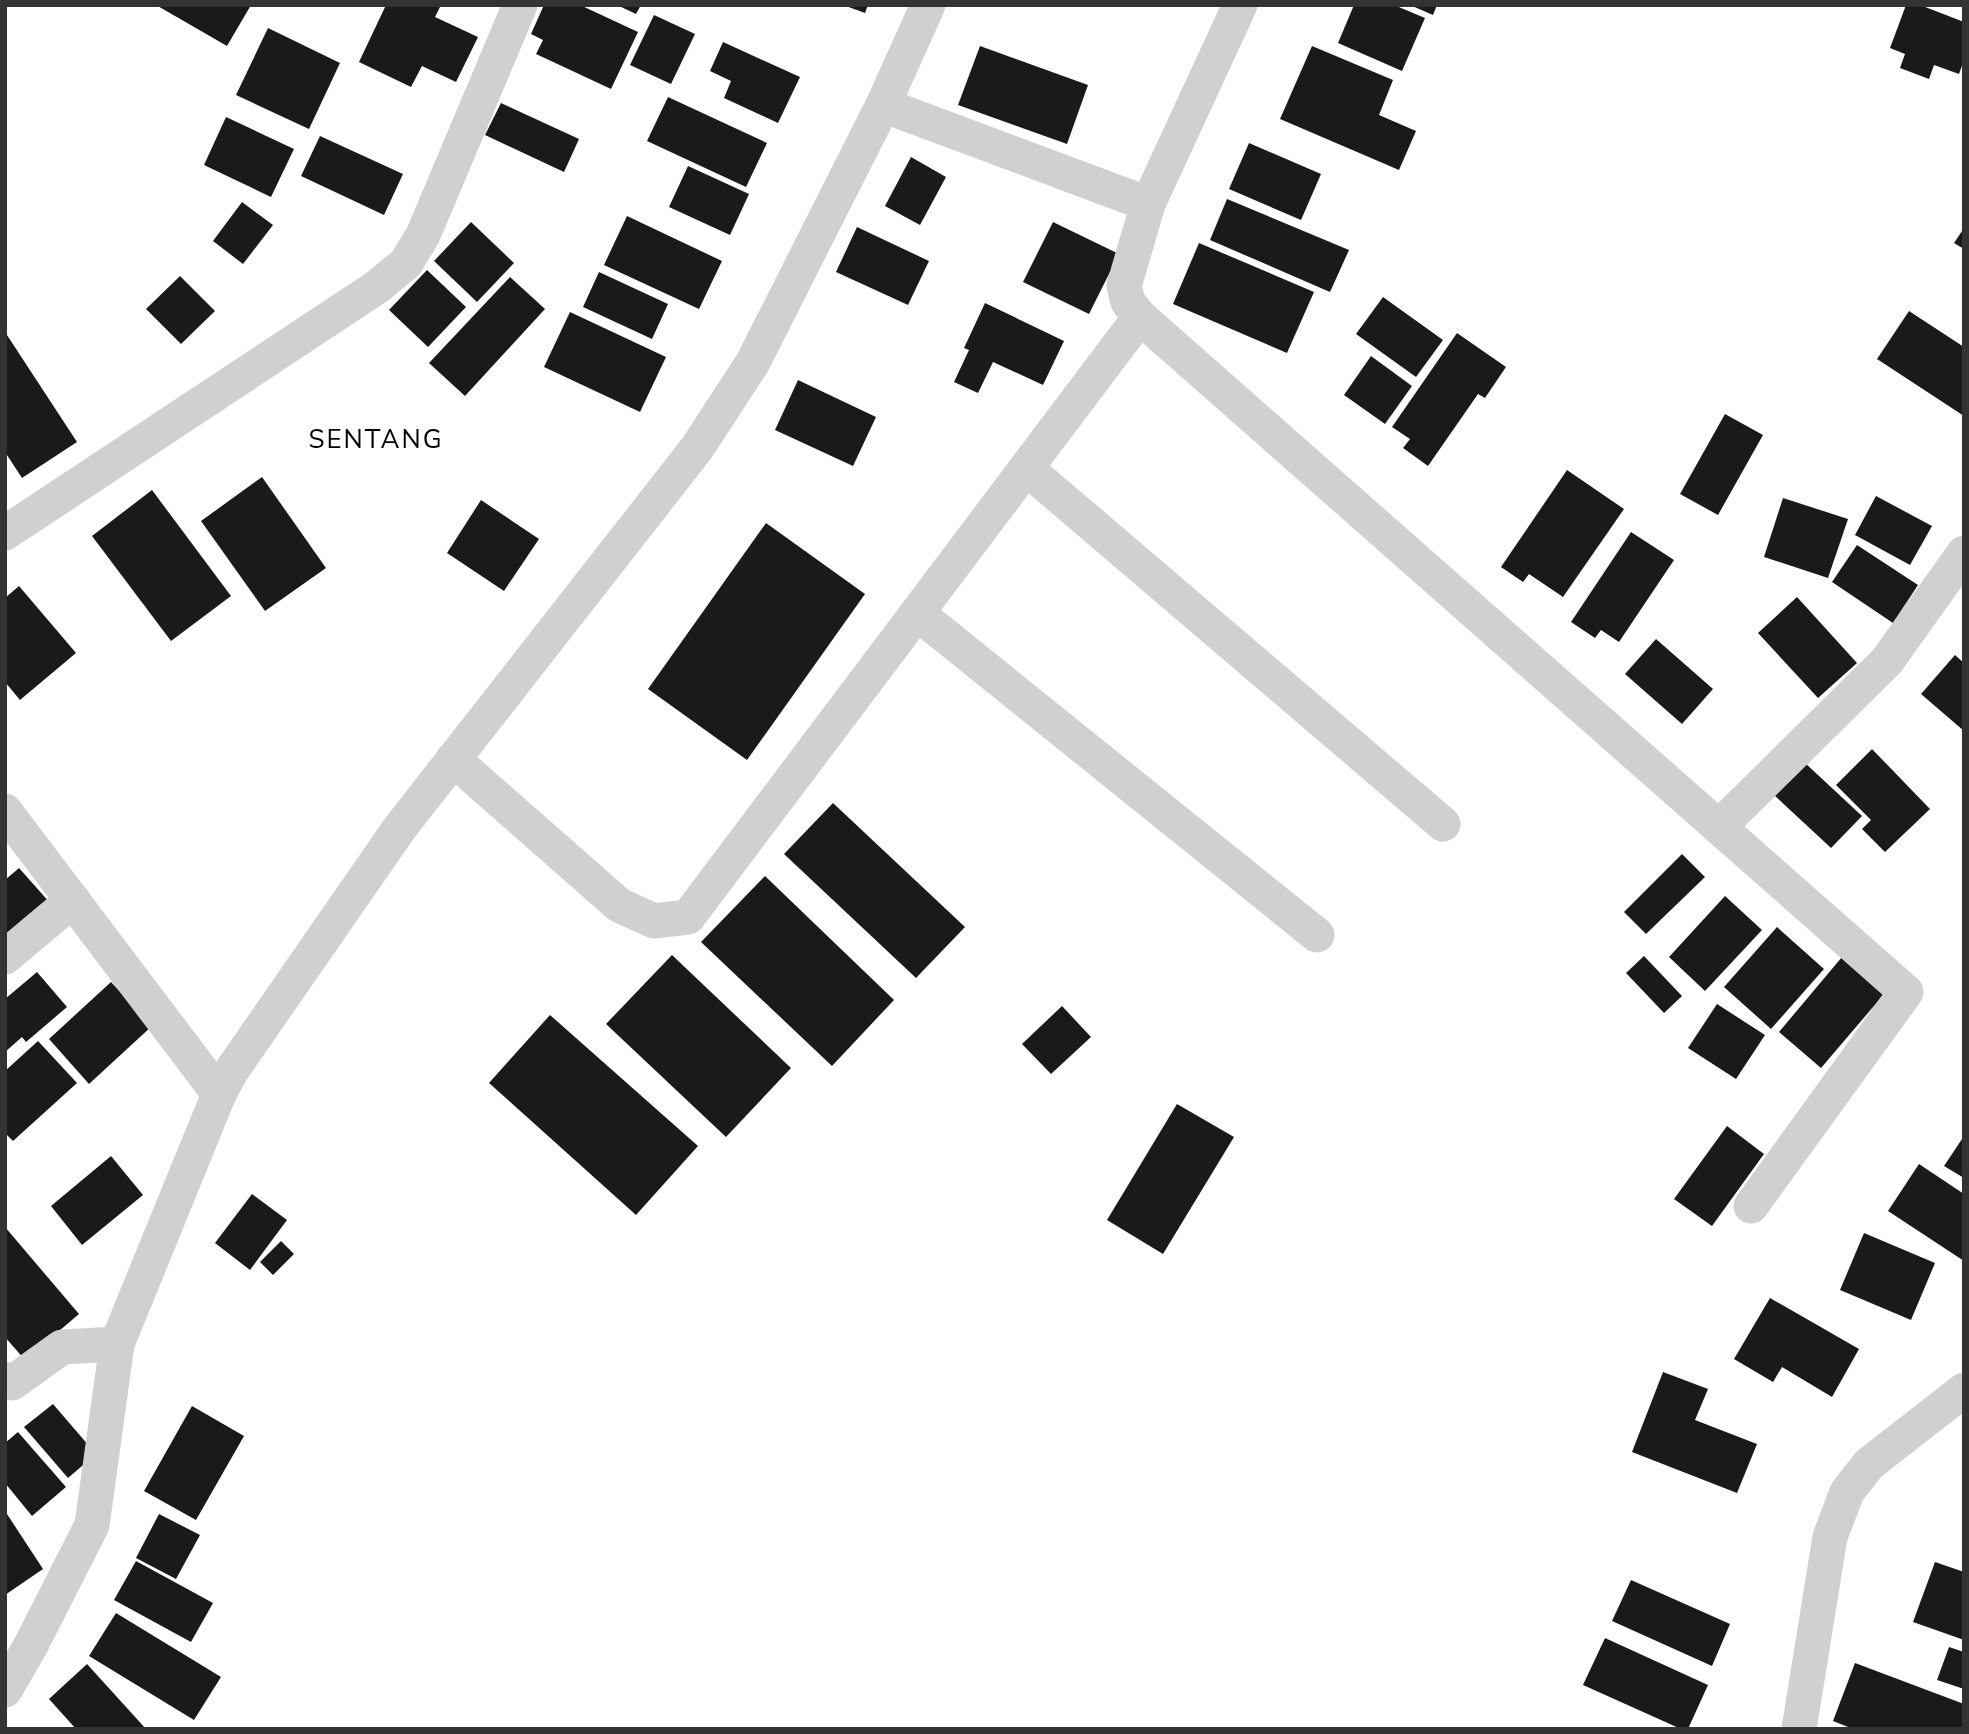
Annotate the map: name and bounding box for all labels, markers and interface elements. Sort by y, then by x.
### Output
district label: SENTANG [308,422,444,457]

